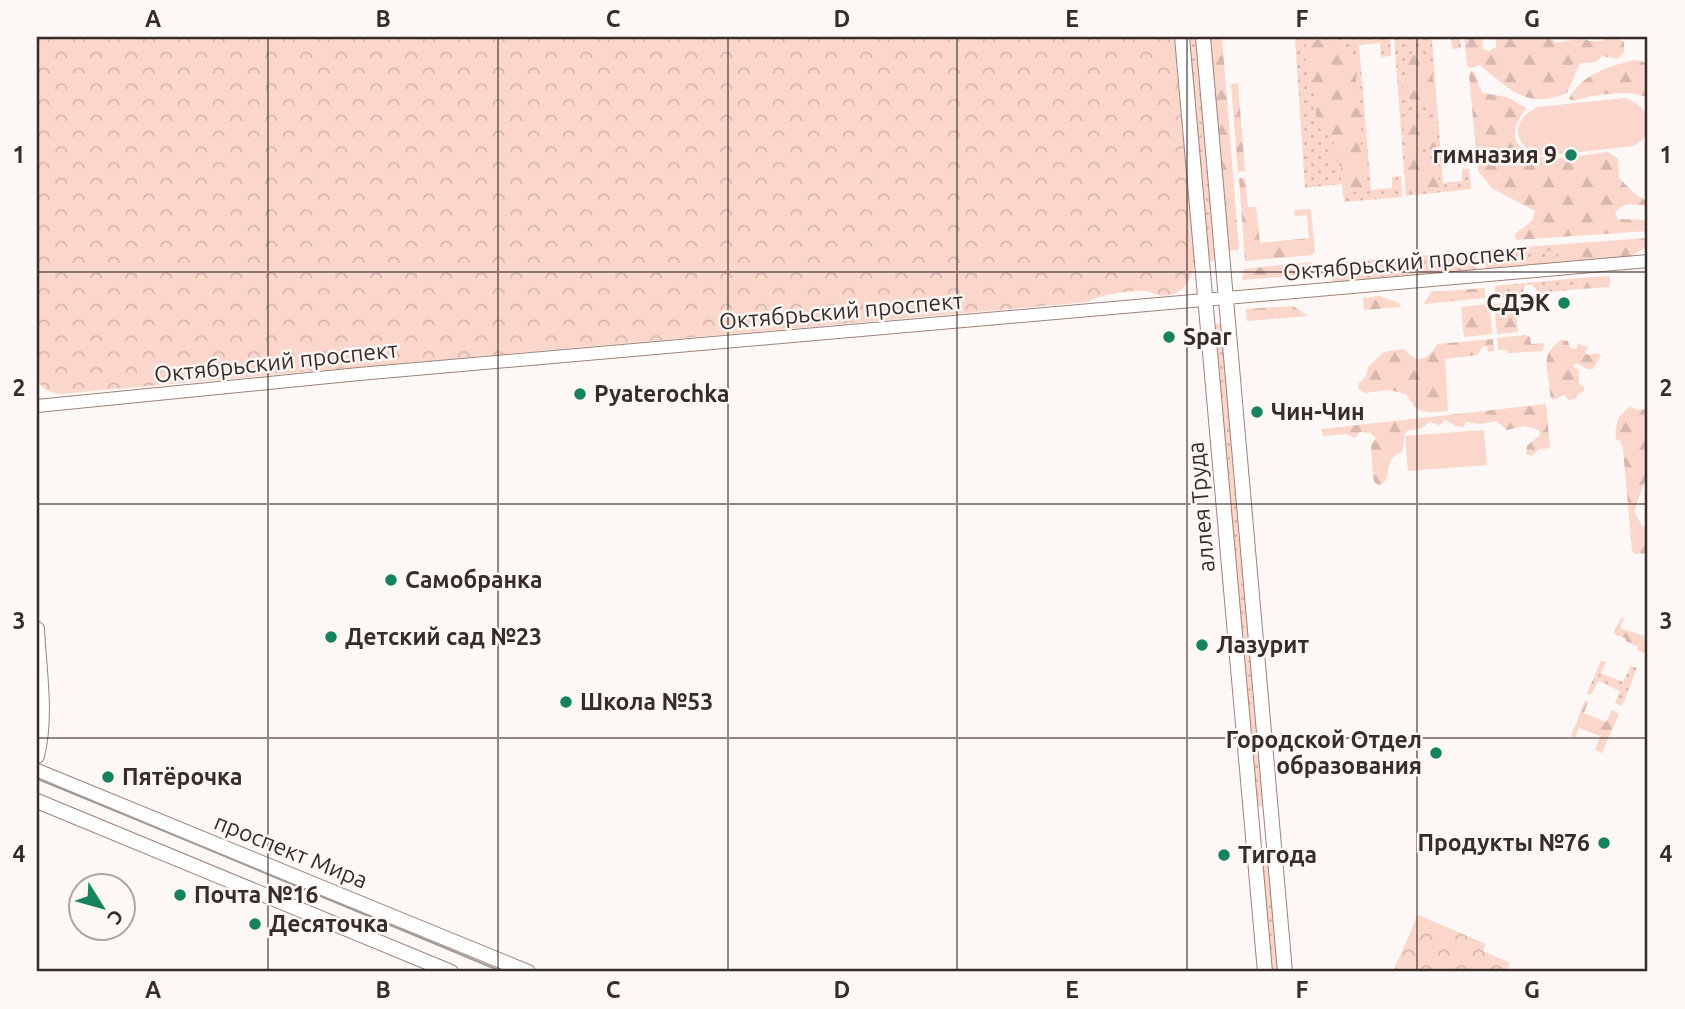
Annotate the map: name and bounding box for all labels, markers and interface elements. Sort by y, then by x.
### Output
text: A [145,6,161,31]
text: B [375,6,391,31]
text: C [606,6,621,31]
text: D [834,6,850,31]
text: E [1065,6,1079,31]
text: F [1296,6,1309,31]
text: G [1524,6,1540,31]
text: 1 [13,142,25,167]
place label: гимназия 9 [1432,142,1557,167]
text: 1 [1660,142,1672,167]
marker: гимназия 9 [1563,147,1579,163]
street label: Октябрьский проспект [1282,238,1528,285]
street label: Октябрьский проспект [718,287,964,334]
place label: СДЭК [1486,290,1551,315]
marker: СДЭК [1556,295,1572,311]
place label: Spar [1183,324,1232,349]
marker: Spar [1161,329,1177,345]
street label: Октябрьский проспект [153,336,399,387]
text: 2 [13,375,25,400]
text: 2 [1660,375,1672,400]
place label: Pyaterochka [594,381,729,406]
marker: Pyaterochka [572,386,588,402]
place label: Чин-Чин [1271,399,1365,424]
marker: Чин-Чин [1249,404,1265,420]
street label: аллея Труда [1182,441,1219,573]
place label: Самобранка [405,567,543,592]
marker: Самобранка [383,572,399,588]
text: 3 [13,608,25,633]
text: 3 [1660,608,1672,633]
place label: Детский сад №23 [345,624,542,649]
marker: Детский сад №23 [323,629,339,645]
place label: Лазурит [1216,632,1309,657]
marker: Лазурит [1194,637,1210,653]
place label: Школа №53 [580,689,713,714]
marker: Школа №53 [558,694,574,710]
place label: Городской Отдел образования [1226,727,1422,778]
marker: Городской Отдел образования [1428,745,1444,761]
place label: Пятёрочка [122,764,242,789]
marker: Пятёрочка [100,769,116,785]
street label: проспект Мира [211,808,371,893]
place label: Продукты №76 [1417,830,1590,855]
marker: Продукты №76 [1596,835,1612,851]
text: 4 [13,841,26,866]
text: 4 [1660,841,1673,866]
place label: Тигода [1238,842,1317,867]
marker: Тигода [1216,847,1232,863]
north arrow [66,872,136,942]
place label: Почта №16 [194,882,318,907]
marker: Почта №16 [172,887,188,903]
text: С [103,906,128,929]
place label: Десяточка [269,911,389,936]
marker: Десяточка [247,916,263,932]
text: A [145,977,161,1002]
text: B [375,977,391,1002]
text: C [606,977,621,1002]
text: D [834,977,850,1002]
text: E [1065,977,1079,1002]
text: F [1296,977,1309,1002]
text: G [1524,977,1540,1002]

